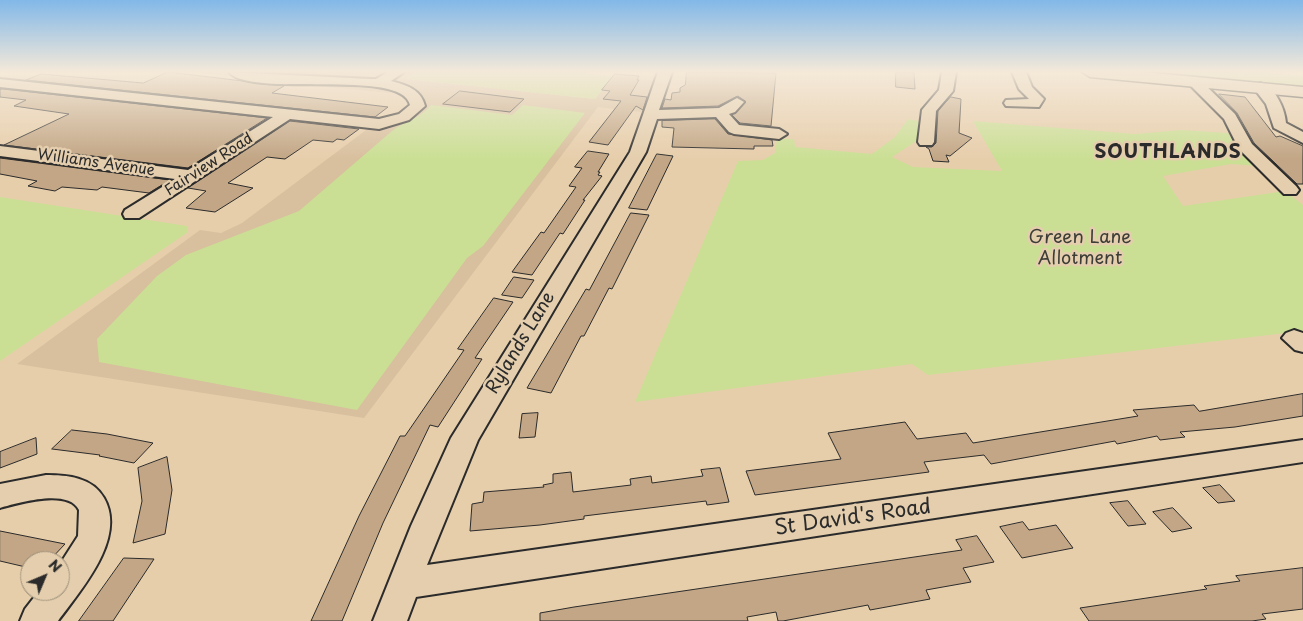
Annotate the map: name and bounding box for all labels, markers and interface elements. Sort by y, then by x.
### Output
street label: Fairview Road [162,130,256,200]
district label: SOUTHLANDS [1094,142,1242,164]
street label: Williams Avenue [36,146,156,180]
park label: Green Lane Allotment [1029,227,1131,270]
street label: Rylands Lane [482,288,560,398]
street label: St David's Road [773,495,933,541]
north arrow [20,551,70,601]
text: N [44,554,67,577]

